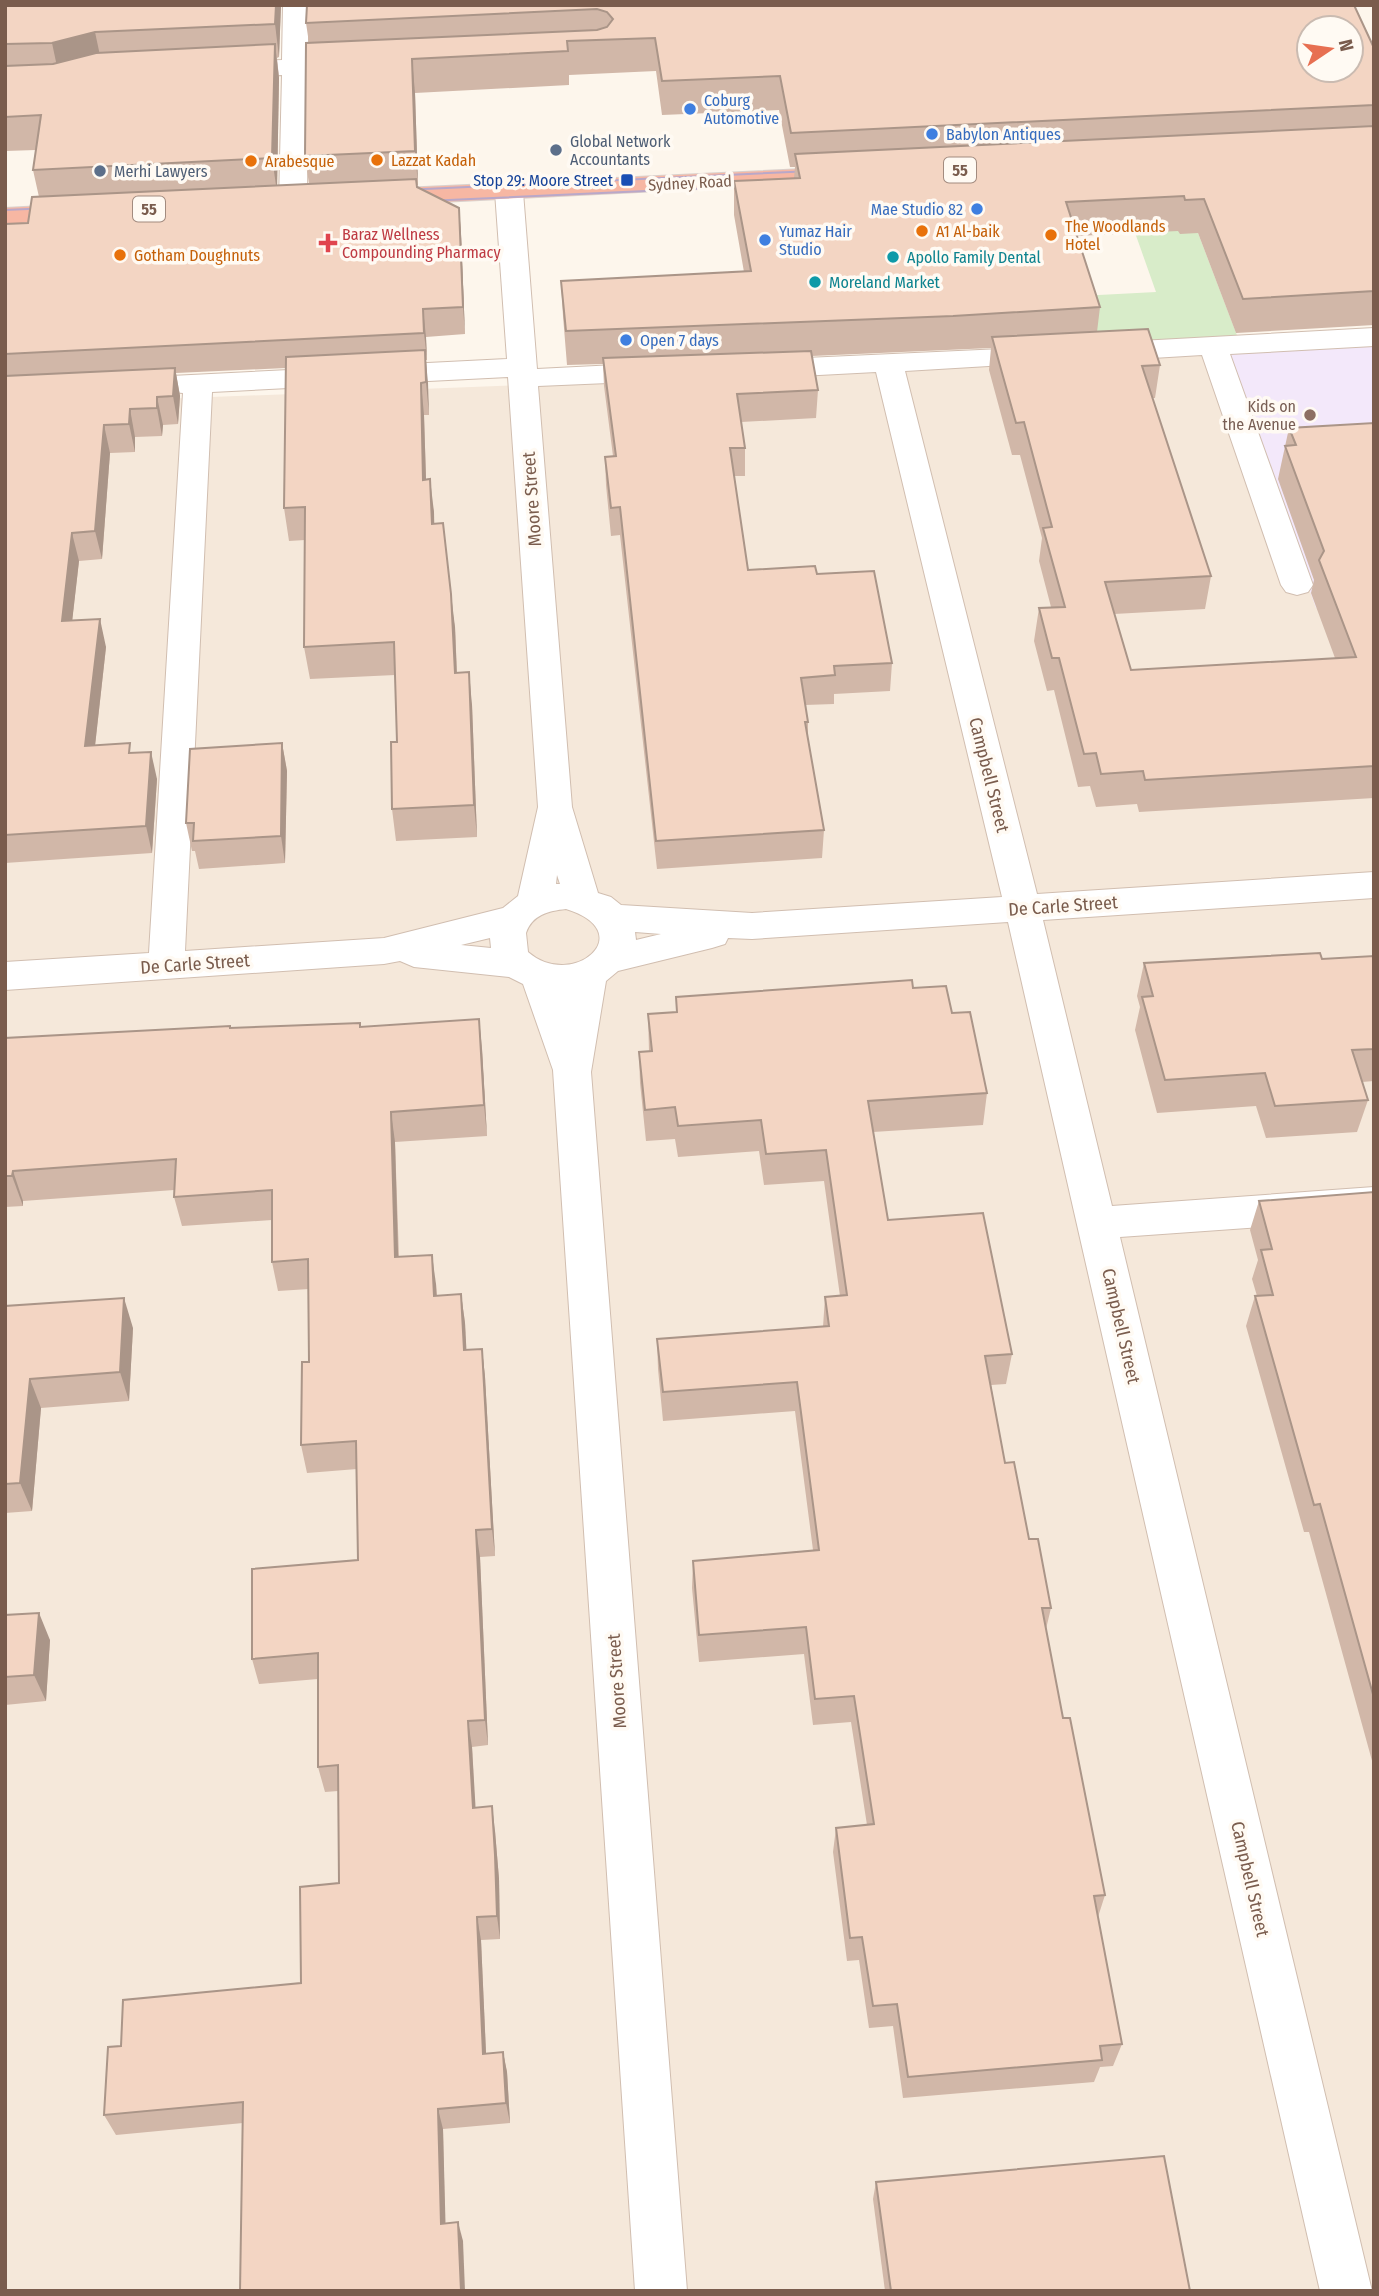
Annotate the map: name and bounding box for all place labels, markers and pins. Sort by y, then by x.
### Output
place label: Coburg Automotive [704,91,779,128]
marker: Coburg Automotive [682,101,698,117]
place label: Babylon Antiques [946,125,1061,144]
marker: Babylon Antiques [924,126,940,142]
place label: Global Network Accountants [570,132,671,169]
marker: Global Network Accountants [548,142,564,158]
place label: Lazzat Kadah [391,151,476,170]
place label: Arabesque [265,152,335,171]
marker: Lazzat Kadah [369,152,385,168]
marker: Arabesque [243,153,259,169]
place label: Merhi Lawyers [114,162,208,181]
marker: Merhi Lawyers [92,163,108,179]
place label: Stop 29: Moore Street [473,171,614,190]
marker: Stop 29: Moore Street [619,172,635,188]
place label: Mae Studio 82 [871,200,963,219]
marker: Mae Studio 82 [969,201,985,217]
place label: The Woodlands Hotel [1065,217,1166,254]
place label: Yumaz Hair Studio [779,222,852,259]
place label: A1 Al-baik [936,222,1000,241]
marker: A1 Al-baik [914,223,930,239]
place label: Baraz Wellness Compounding Pharmacy [342,225,501,262]
marker: The Woodlands Hotel [1043,227,1059,243]
marker: Yumaz Hair Studio [757,232,773,248]
marker: Baraz Wellness Compounding Pharmacy [320,235,336,251]
place label: Gotham Doughnuts [134,246,260,265]
marker: Gotham Doughnuts [112,247,128,263]
place label: Apollo Family Dental [907,248,1041,267]
marker: Apollo Family Dental [885,249,901,265]
place label: Moreland Market [829,273,941,292]
marker: Moreland Market [807,274,823,290]
place label: Open 7 days [640,331,719,350]
marker: Open 7 days [618,332,634,348]
place label: Kids on the Avenue [1223,397,1296,434]
marker: Kids on the Avenue [1302,407,1318,423]

